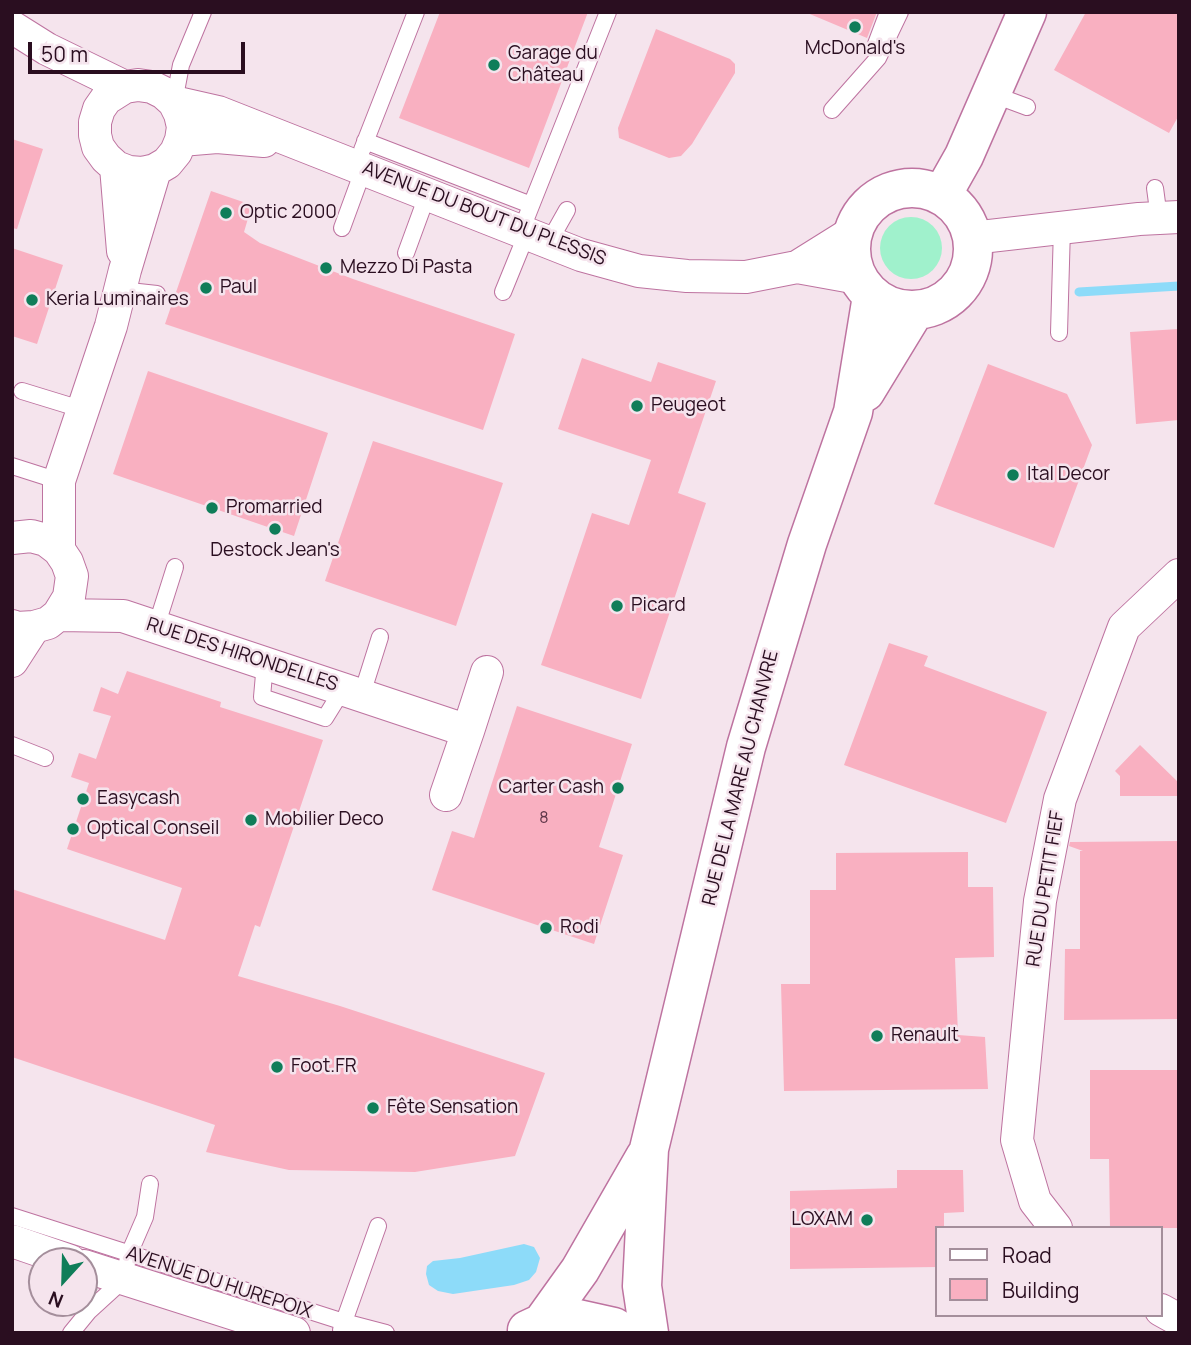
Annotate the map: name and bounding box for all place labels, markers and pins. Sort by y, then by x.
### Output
marker: McDonald's [847,19,863,35]
place label: McDonald's [805,38,905,60]
place label: Garage du Château [508,43,598,87]
marker: Garage du Château [486,57,502,73]
place label: Optic 2000 [240,202,337,224]
marker: Optic 2000 [218,205,234,221]
place label: Mezzo Di Pasta [340,257,472,279]
marker: Mezzo Di Pasta [318,260,334,276]
place label: Paul [220,277,257,299]
marker: Paul [198,280,214,296]
place label: Keria Luminaires [46,289,189,311]
marker: Keria Luminaires [24,292,40,308]
place label: Peugeot [651,395,726,417]
marker: Peugeot [629,398,645,414]
place label: Ital Decor [1027,464,1110,486]
marker: Ital Decor [1005,467,1021,483]
place label: Promarried [226,497,323,519]
marker: Promarried [204,500,220,516]
marker: Destock Jean's [267,521,283,537]
place label: Destock Jean's [210,540,340,562]
place label: Picard [631,595,686,617]
marker: Picard [609,598,625,614]
place label: Carter Cash [499,777,604,799]
marker: Carter Cash [610,780,626,796]
place label: Easycash [97,788,180,810]
marker: Easycash [75,791,91,807]
place label: Mobilier Deco [265,809,384,831]
marker: Mobilier Deco [243,812,259,828]
place label: Optical Conseil [87,818,219,840]
marker: Optical Conseil [65,821,81,837]
place label: Rodi [560,917,599,939]
marker: Rodi [538,920,554,936]
place label: Renault [891,1025,959,1047]
marker: Renault [869,1028,885,1044]
place label: Foot.FR [291,1056,357,1078]
marker: Foot.FR [269,1059,285,1075]
place label: Fête Sensation [387,1097,518,1119]
marker: Fête Sensation [365,1100,381,1116]
place label: LOXAM [791,1209,853,1231]
marker: LOXAM [859,1212,875,1228]

